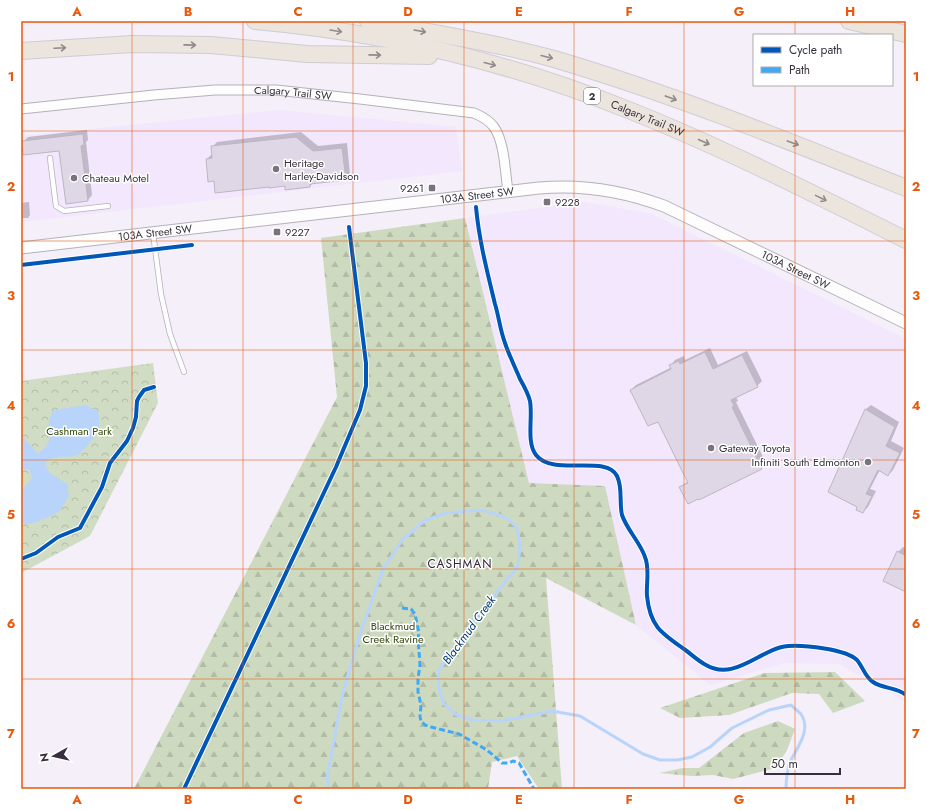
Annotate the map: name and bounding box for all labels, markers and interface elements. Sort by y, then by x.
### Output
text: A [71,2,82,21]
text: B [184,2,193,21]
text: C [293,2,303,21]
text: D [403,2,413,21]
text: E [515,2,523,21]
text: F [625,2,633,21]
text: G [734,2,745,21]
text: H [845,2,855,21]
one-way arrow [329,27,342,35]
one-way arrow [413,27,426,35]
legend [753,34,893,86]
one-way arrow [183,41,196,49]
text: Cycle path [789,41,842,59]
one-way arrow [53,45,66,52]
one-way arrow [368,51,381,59]
one-way arrow [541,54,554,62]
one-way arrow [483,61,496,68]
text: Path [789,61,810,79]
text: 1 [8,67,14,86]
text: 1 [913,67,919,86]
street label: Calgary Trail SW [254,82,333,104]
road number: 2 [584,88,600,104]
one-way arrow [664,94,676,102]
street label: Calgary Trail SW [608,96,687,140]
one-way arrow [698,139,710,146]
one-way arrow [786,139,798,147]
place label: Heritage Harley-Davidson [284,155,359,184]
marker: Heritage Harley-Davidson [271,164,281,174]
place label: Chateau Motel [82,170,149,186]
marker: Chateau Motel [69,173,79,183]
text: 2 [7,177,15,196]
text: 2 [912,177,920,196]
place label: 9261 [400,180,424,196]
marker: 9261 [427,183,437,193]
street label: 103A Street SW [439,183,515,207]
place label: 9228 [555,194,580,210]
one-way arrow [815,195,827,202]
marker: 9228 [542,197,552,207]
street label: 103A Street SW [117,220,193,245]
place label: 9227 [285,224,310,240]
marker: 9227 [272,227,282,237]
street label: 103A Street SW [759,246,833,293]
text: 3 [7,286,15,305]
text: 3 [912,286,920,305]
text: 4 [6,396,16,415]
text: 4 [911,396,921,415]
park label: Cashman Park [46,423,112,439]
place label: Gateway Toyota [719,440,790,456]
marker: Gateway Toyota [706,443,716,453]
place label: Infiniti South Edmonton [751,454,860,470]
marker: Infiniti South Edmonton [863,457,873,467]
text: 5 [7,505,15,524]
text: 5 [912,505,920,524]
district label: CASHMAN [427,555,493,573]
water label: Blackmud Creek [438,591,501,668]
text: 6 [7,614,16,633]
text: 6 [912,614,921,633]
park label: Blackmud Creek Ravine [362,618,424,647]
text: 7 [7,724,15,743]
text: 7 [912,724,920,743]
north arrow [34,736,74,776]
scale bar [765,750,840,776]
text: N [36,752,53,763]
text: 50 m [771,755,798,773]
text: A [71,790,82,809]
text: B [184,790,193,809]
text: C [293,790,303,809]
text: D [403,790,413,809]
text: E [515,790,523,809]
text: F [625,790,633,809]
text: G [734,790,745,809]
text: H [845,790,855,809]

